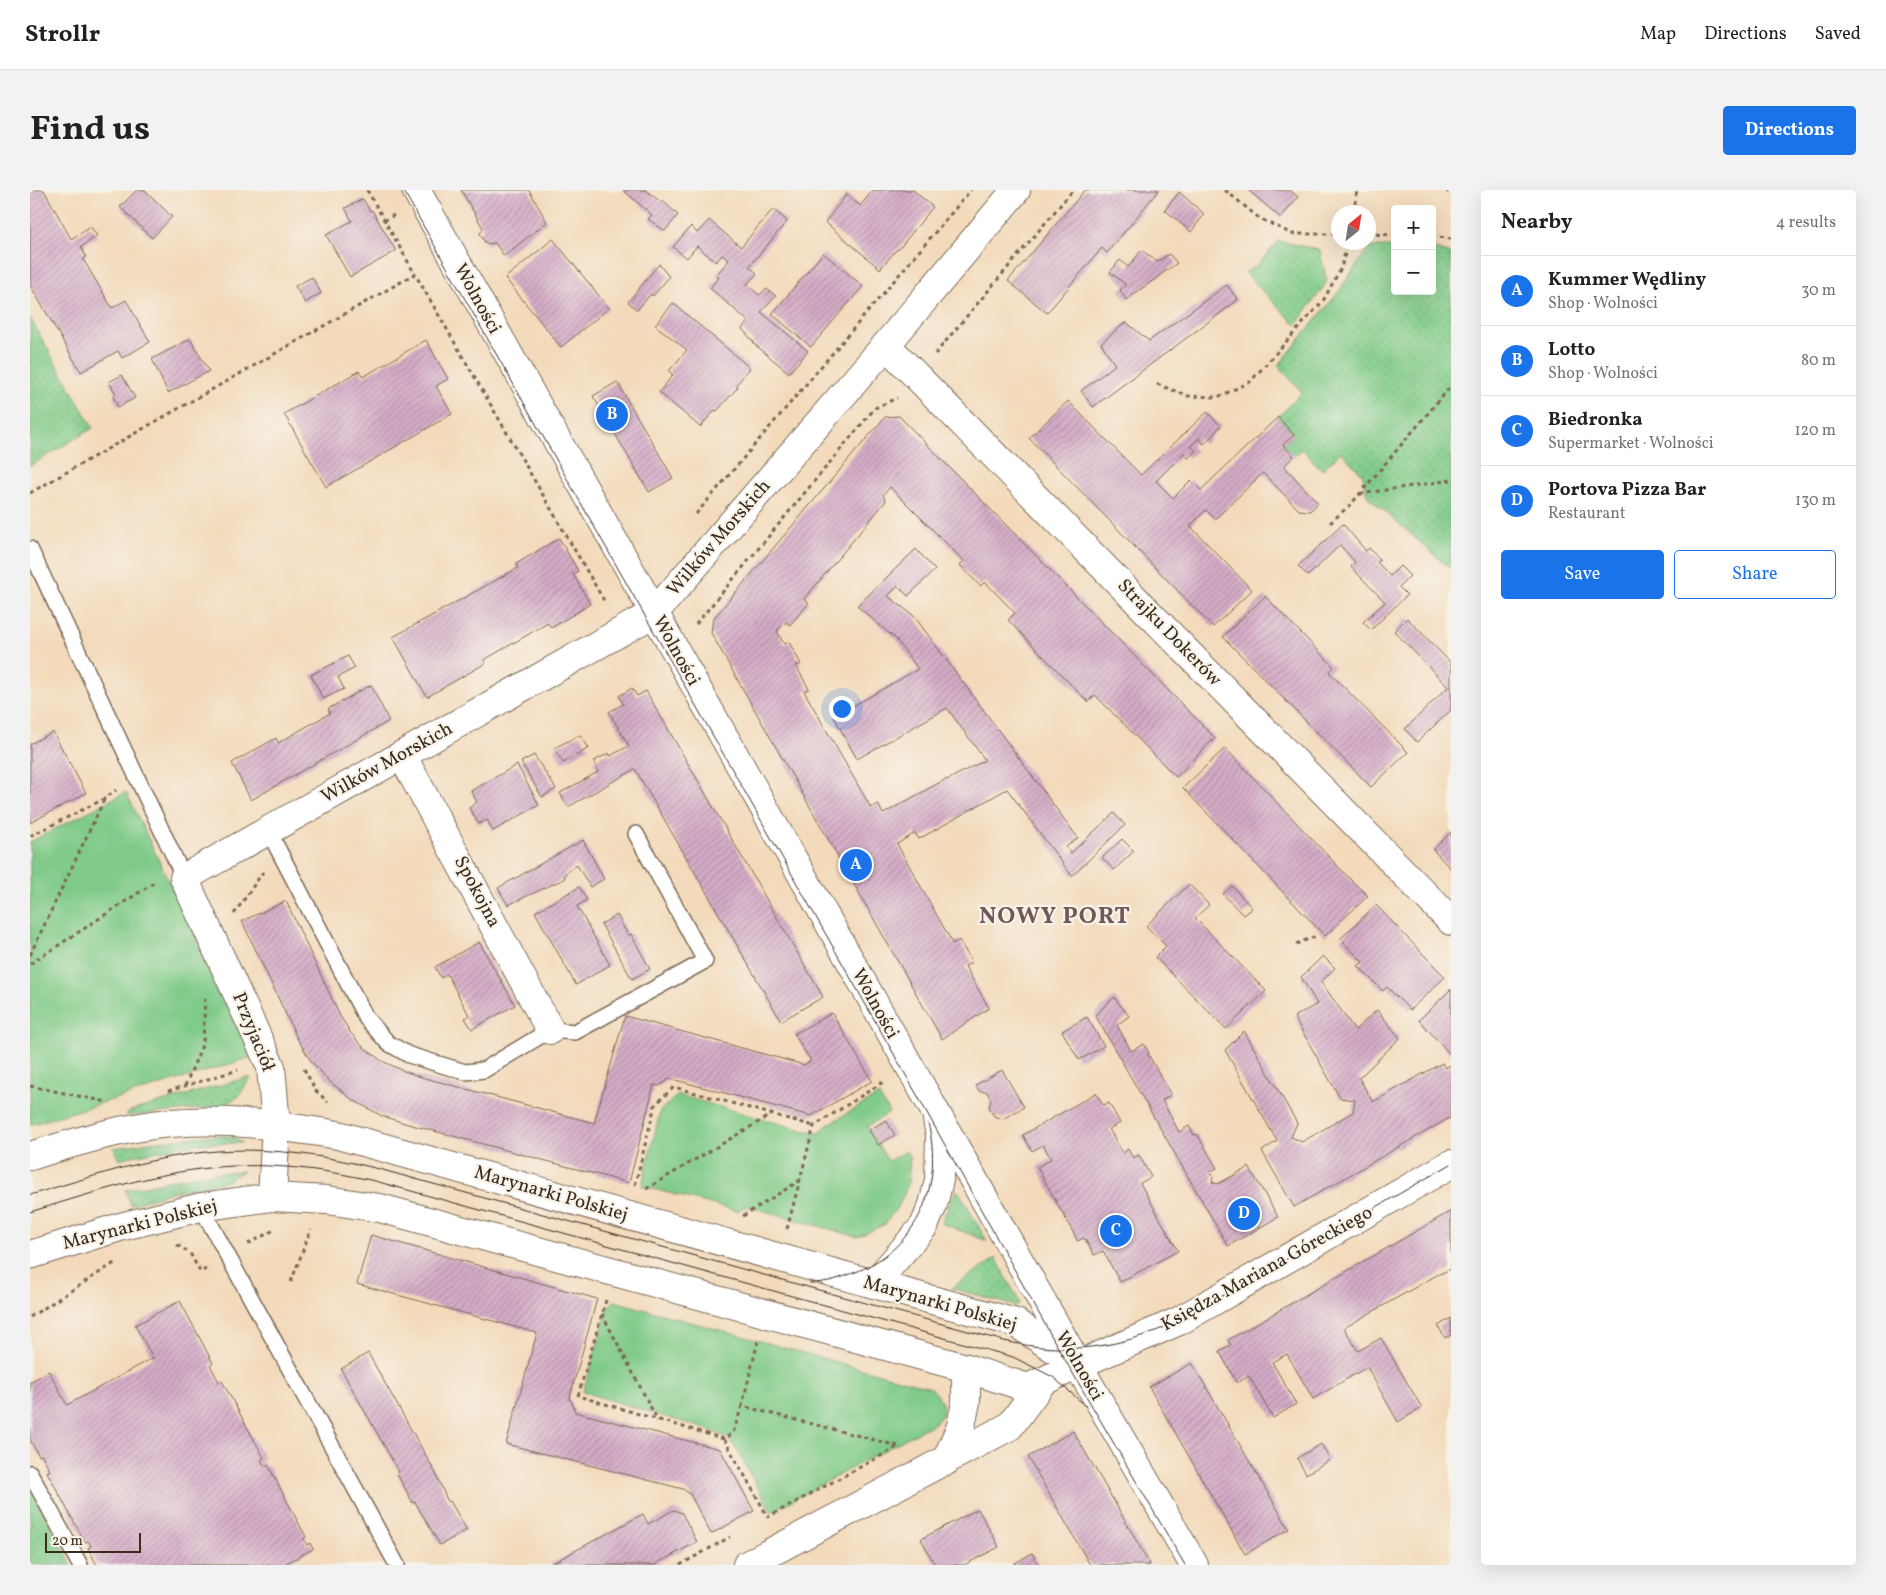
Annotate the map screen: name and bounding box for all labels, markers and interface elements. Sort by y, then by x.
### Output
text: Strollr [25,18,100,52]
text: Map [1640,22,1676,47]
text: Directions [1704,22,1787,47]
text: Saved [1815,22,1861,47]
text: Find us [30,106,150,154]
button: Directions [1723,106,1856,155]
north arrow [1331,205,1376,250]
map controls [1391,205,1436,295]
button: + [1391,205,1436,250]
text: Nearby [1501,208,1572,237]
text: 4 results [1776,212,1836,234]
button: − [1391,250,1436,295]
street label: Wolności [447,259,507,339]
text: Kummer Wędliny [1548,267,1706,293]
text: A [1511,280,1523,302]
text: 30 m [1801,280,1836,302]
text: Shop · Wolności [1548,293,1658,315]
text: Lotto [1548,337,1595,363]
text: B [1512,350,1522,372]
text: 80 m [1801,350,1836,372]
text: Shop · Wolności [1548,363,1658,385]
pin: B [596,396,628,434]
text: Biedronka [1548,407,1643,433]
text: C [1512,420,1522,442]
text: 120 m [1794,420,1836,442]
text: Supermarket · Wolności [1548,433,1714,455]
street label: Wilków Morskich [661,474,777,602]
text: Portova Pizza Bar [1548,477,1706,503]
text: D [1511,490,1523,512]
text: 130 m [1795,490,1836,512]
text: Restaurant [1548,503,1626,525]
button: Save [1501,550,1664,599]
button: Share [1674,550,1836,599]
street label: Strajku Dokerów [1111,574,1227,693]
street label: Wolności [646,611,706,691]
your location [829,696,855,722]
street label: Wilków Morskich [317,716,457,810]
pin: A [840,846,872,884]
street label: Spokojna [447,852,507,932]
district label: NOWY PORT [979,900,1131,934]
street label: Wolności [845,964,905,1044]
street label: Przyjaciół [225,988,281,1076]
street label: Marynarki Polskiej [471,1160,631,1228]
street label: Marynarki Polskiej [60,1193,220,1257]
pin: D [1228,1195,1260,1233]
street label: Księdza Mariana Góreckiego [1157,1200,1377,1338]
pin: C [1100,1212,1132,1250]
street label: Marynarki Polskiej [860,1270,1020,1338]
street label: Wolności [1049,1326,1110,1406]
scale bar [45,1530,141,1553]
text: 20 m [52,1532,83,1551]

